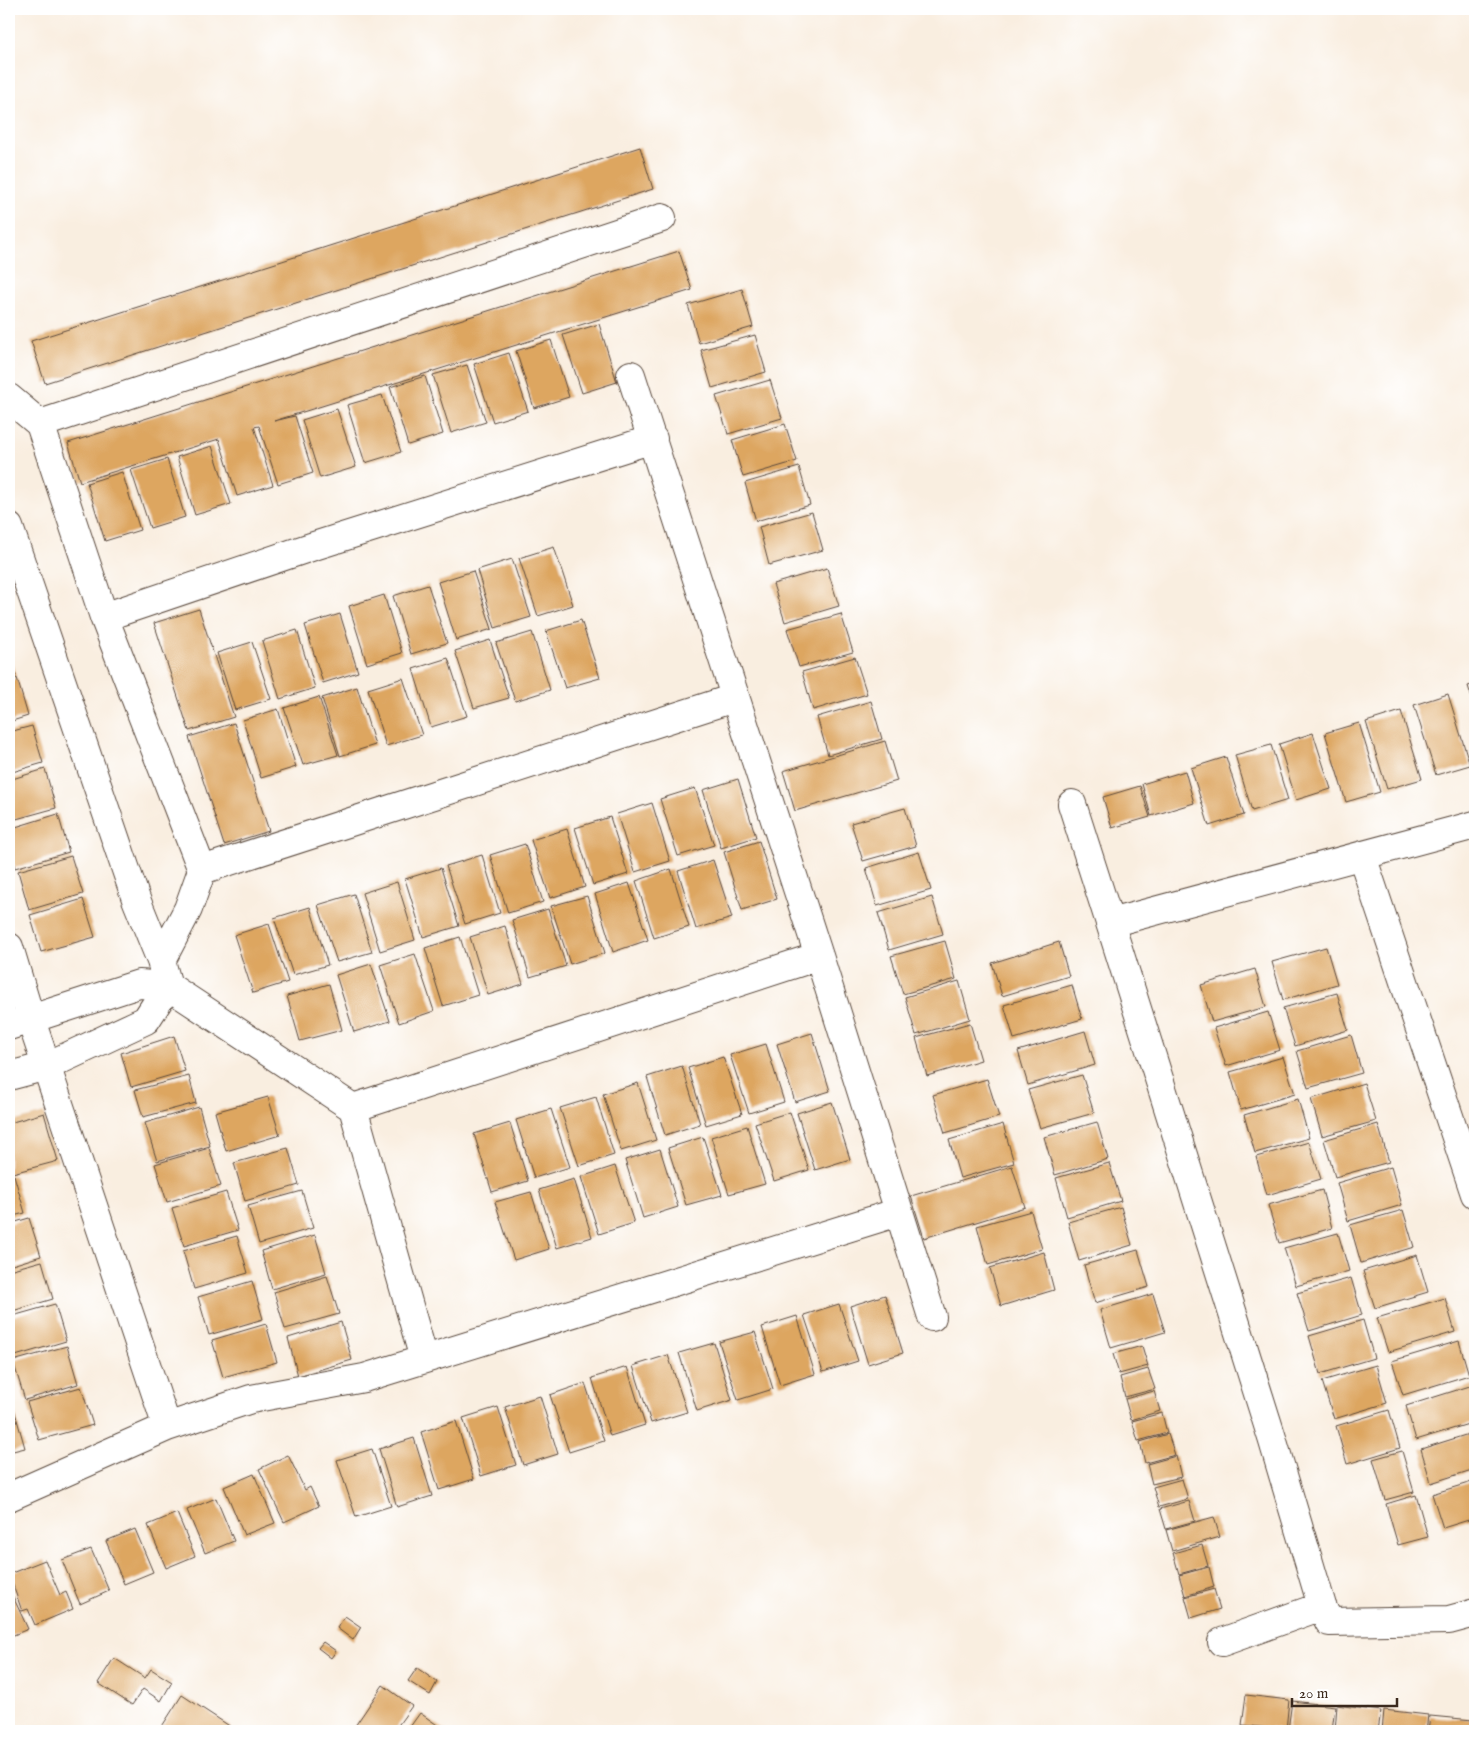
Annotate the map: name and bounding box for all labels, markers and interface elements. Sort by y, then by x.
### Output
scale bar [1292,1675,1396,1707]
text: 20 m [1299,1684,1329,1703]

